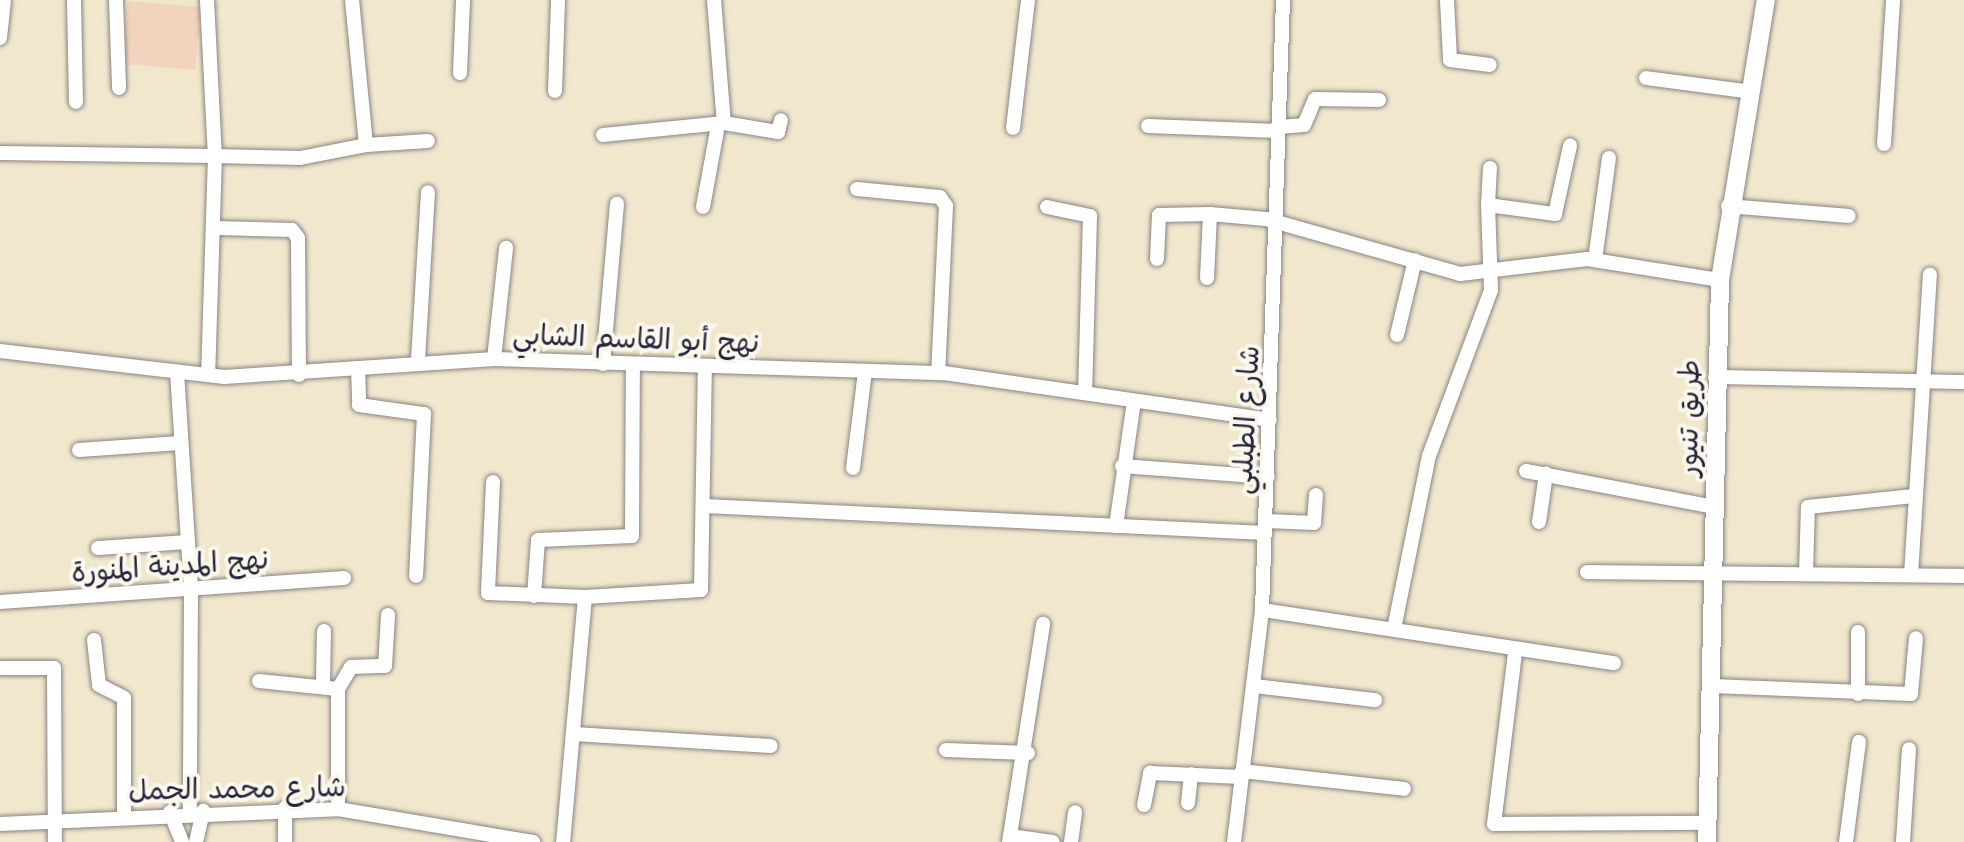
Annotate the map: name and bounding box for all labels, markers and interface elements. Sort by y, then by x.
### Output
street label: نهج أبو القاسم الشابي [512,317,760,359]
street label: شارع الطبلبي [1224,345,1266,495]
street label: طريق تنيور [1670,359,1706,477]
street label: نهج المدينة المنورة [70,541,270,589]
street label: شارع محمد الجمل [128,769,346,807]

